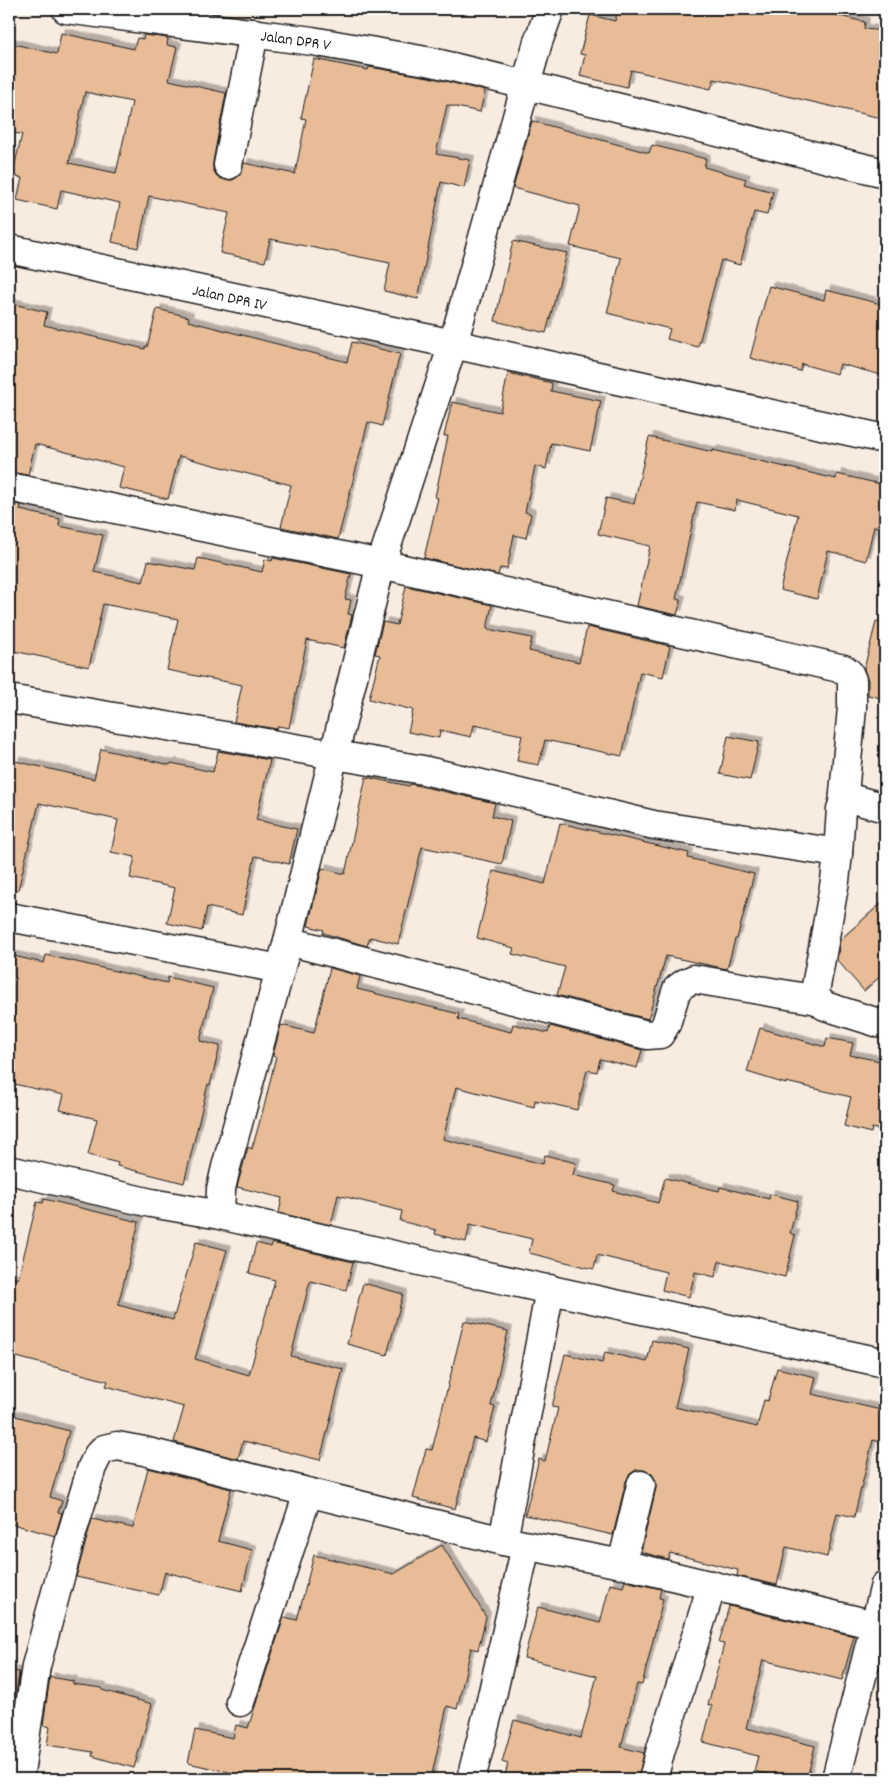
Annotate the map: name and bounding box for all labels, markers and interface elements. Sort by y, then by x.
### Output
street label: Jalan DPR V [259,25,333,58]
street label: Jalan DPR IV [190,280,269,318]

